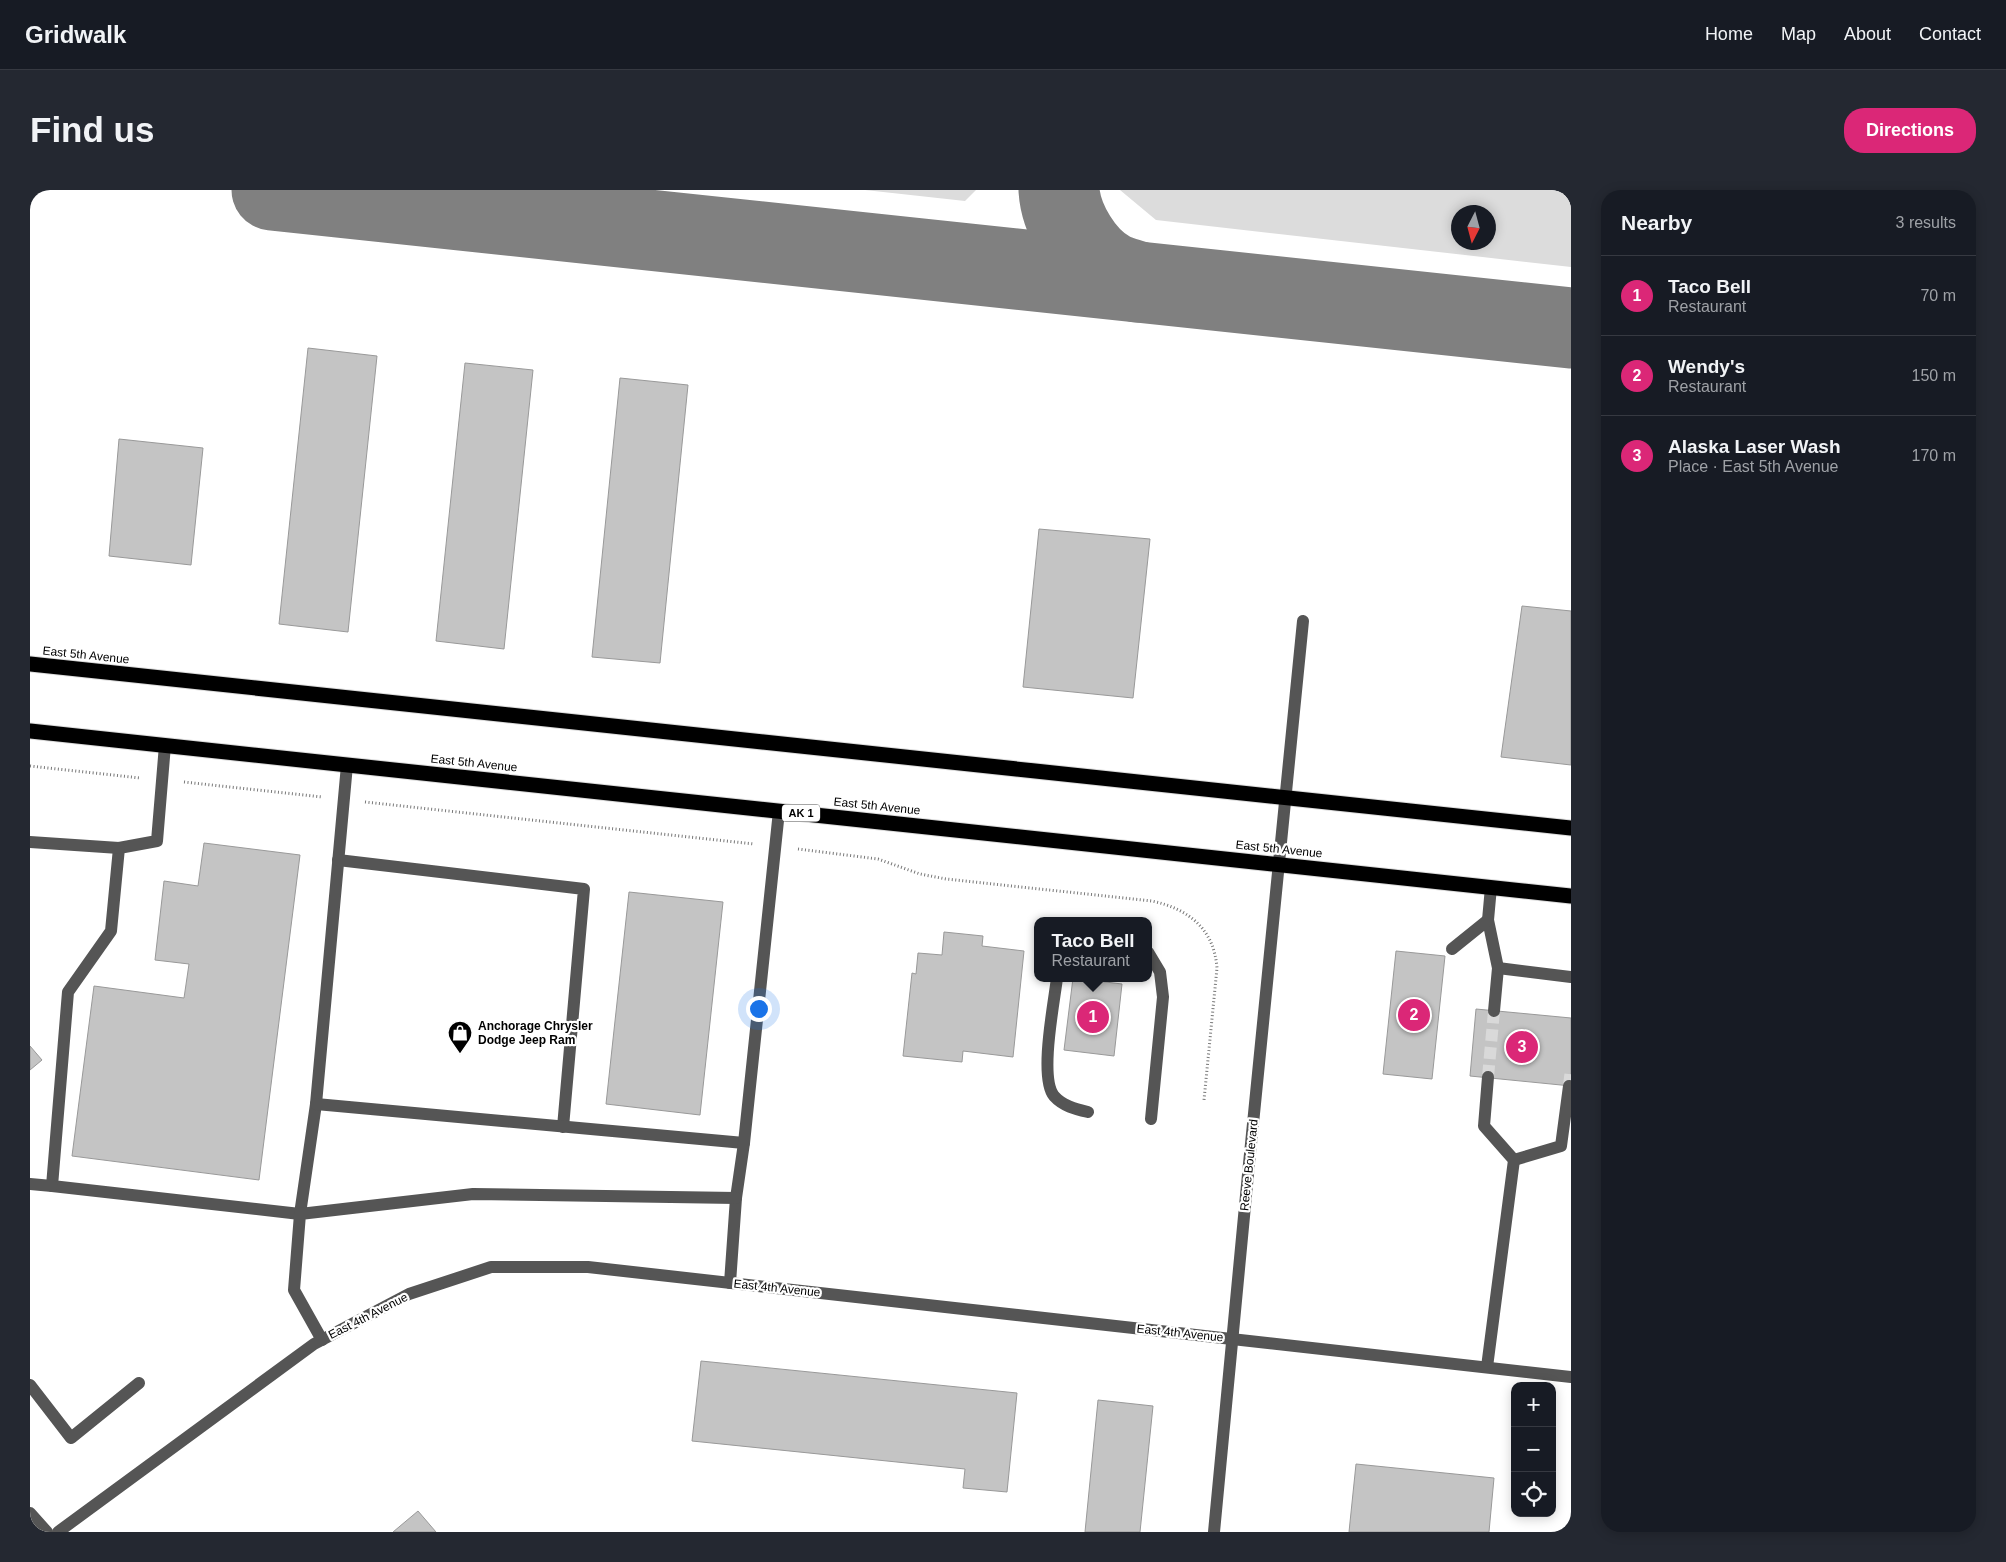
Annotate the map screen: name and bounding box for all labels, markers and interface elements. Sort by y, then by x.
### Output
text: Gridwalk [25,21,126,48]
text: Home [1705,24,1753,44]
text: Map [1781,24,1816,44]
text: About [1844,24,1891,44]
text: Contact [1919,24,1981,44]
button: Directions [1844,108,1976,153]
text: Find us [30,110,154,149]
north arrow [1451,205,1496,250]
text: Nearby [1621,211,1692,234]
text: 3 results [1896,214,1956,231]
text: Taco Bell [1668,276,1751,297]
text: 1 [1633,287,1641,304]
text: 70 m [1920,287,1956,304]
text: Restaurant [1668,298,1746,315]
text: Wendy's [1668,356,1745,377]
text: 2 [1633,367,1641,384]
text: 150 m [1912,367,1956,384]
text: Restaurant [1668,378,1746,395]
text: Alaska Laser Wash [1668,436,1841,457]
text: 3 [1633,447,1641,464]
text: 170 m [1912,447,1956,464]
text: Place · East 5th Avenue [1668,458,1838,475]
street label: East 5th Avenue [42,643,130,667]
street label: East 5th Avenue [430,751,518,775]
street label: East 5th Avenue [833,794,921,818]
road number: AK 1 [782,804,820,822]
street label: East 5th Avenue [1235,837,1323,861]
popup [1034,917,1152,982]
text: Taco Bell [1051,930,1135,951]
text: Restaurant [1051,952,1130,969]
your location [746,996,772,1022]
pin: 2 [1398,996,1430,1034]
pin: 1 [1077,998,1109,1036]
place label: Anchorage Chrysler Dodge Jeep Ram [478,1019,593,1047]
shop icon: Anchorage Chrysler Dodge Jeep Ram [447,1020,473,1054]
pin: 3 [1506,1028,1538,1066]
street label: Reeve Boulevard [1237,1118,1261,1212]
street label: East 4th Avenue [733,1276,821,1300]
street label: East 4th Avenue [326,1290,410,1342]
street label: East 4th Avenue [1136,1321,1224,1345]
map controls [1511,1382,1556,1517]
button: + [1511,1382,1556,1427]
button: − [1511,1427,1556,1472]
button: locate [1511,1472,1556,1517]

